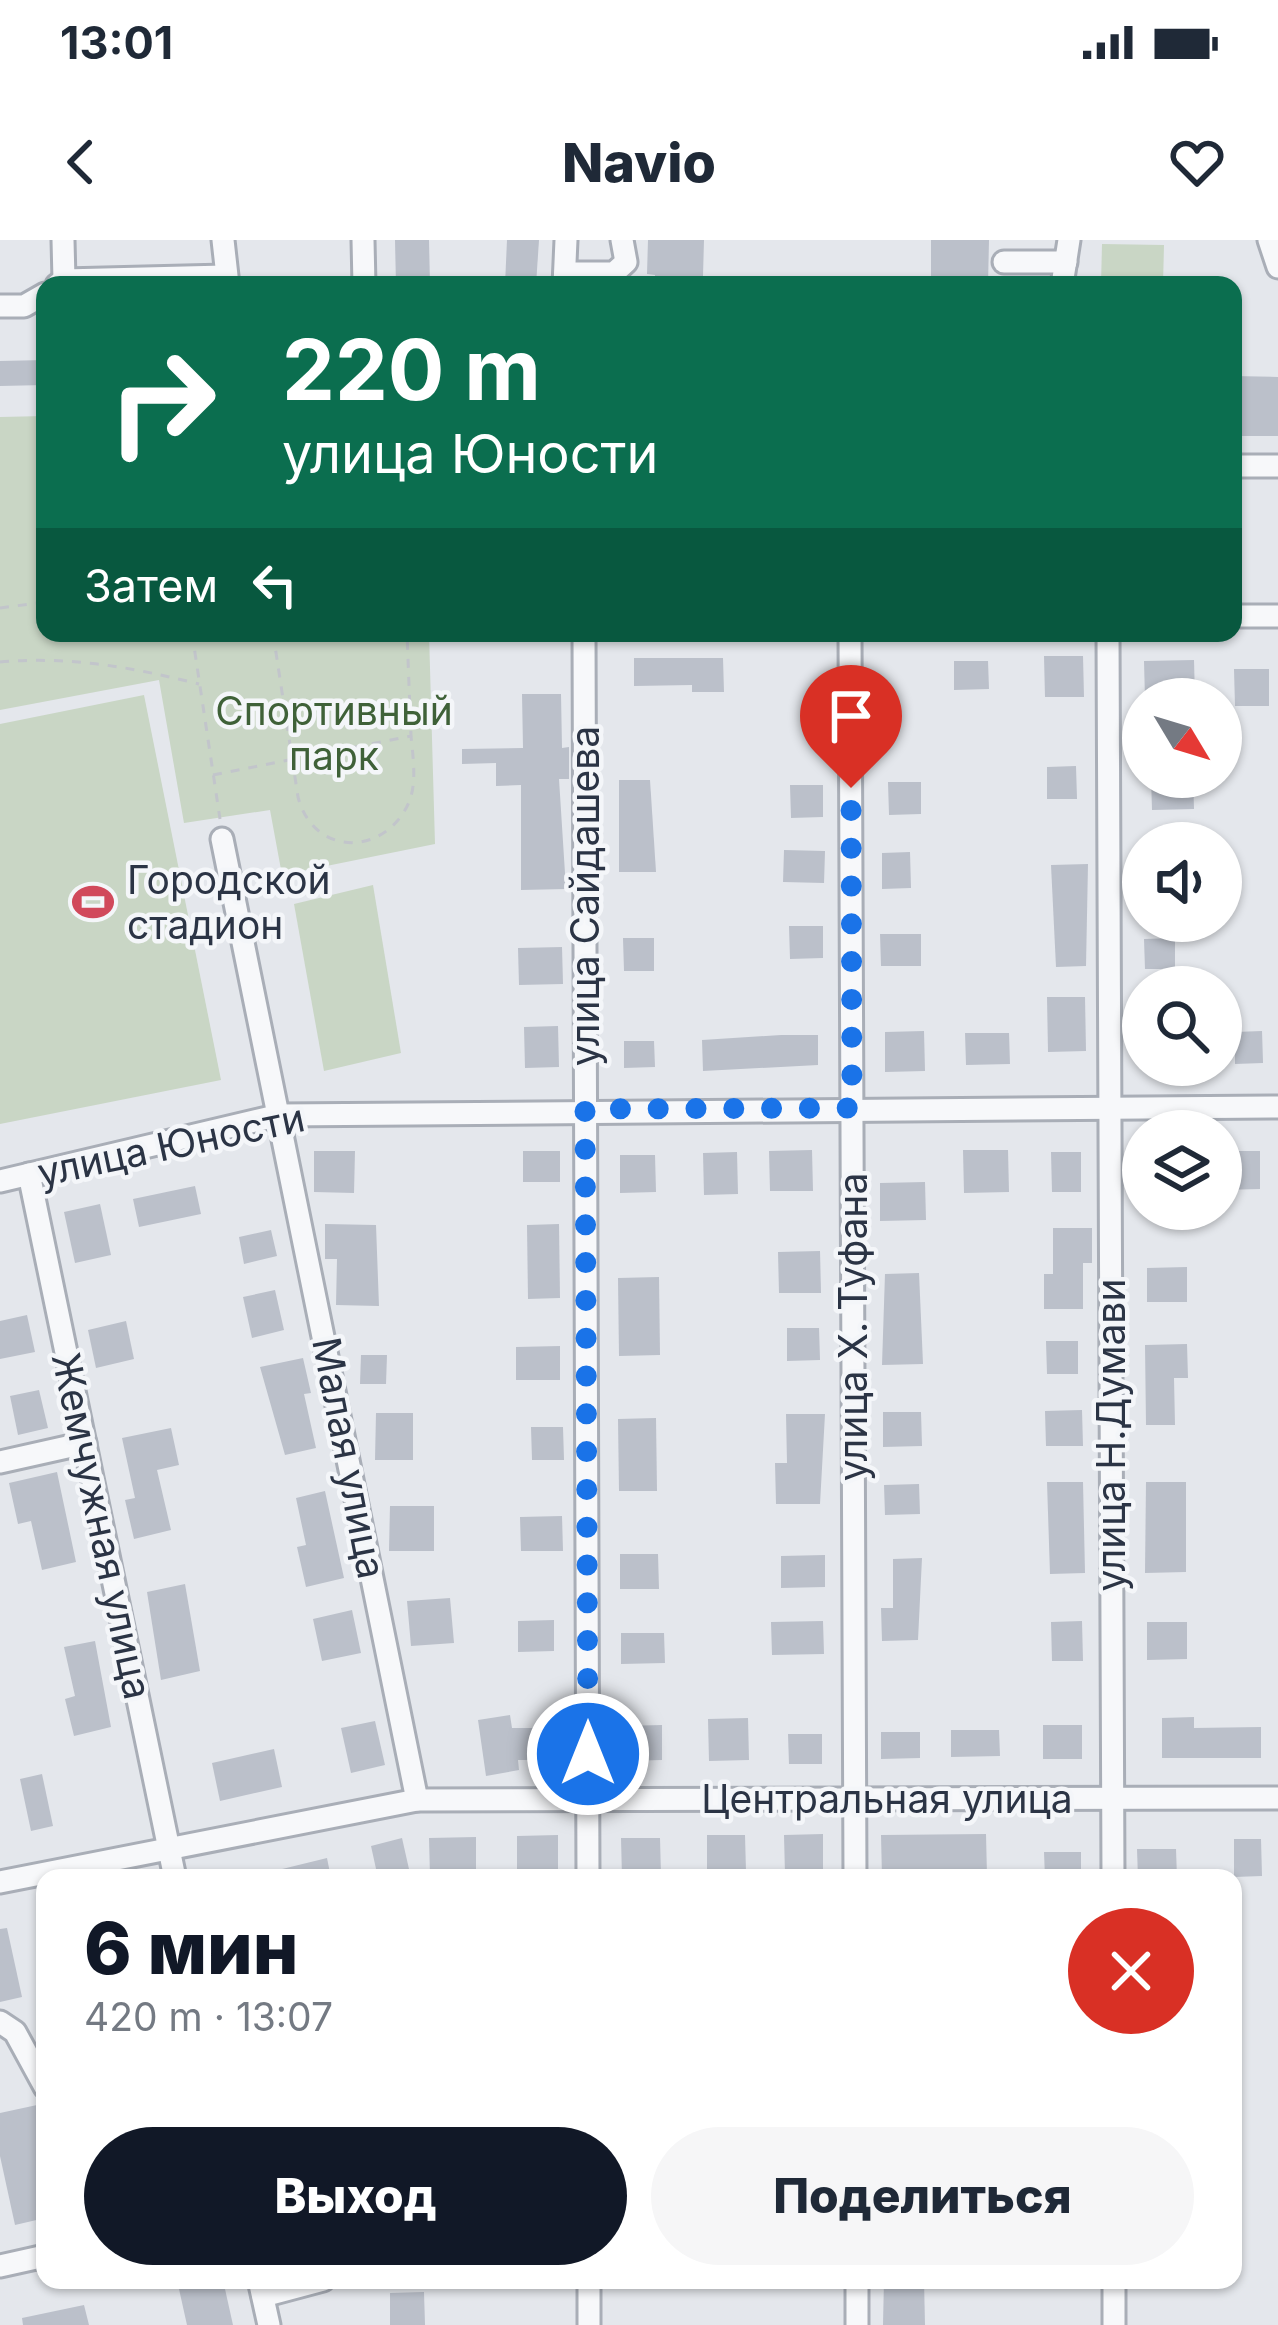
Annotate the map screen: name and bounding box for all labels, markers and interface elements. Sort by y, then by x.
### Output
text: 13:01 [60,15,173,70]
icon: back [48,129,114,195]
icon: heart [1164,129,1230,195]
text: Navio [562,130,716,195]
text: 220 m [282,319,541,420]
icon: right [84,324,240,480]
text: улица Юности [282,421,659,486]
icon: left [242,552,308,618]
text: Затем [84,558,218,613]
pin [800,665,902,788]
north arrow [1122,678,1242,798]
map controls [1122,678,1242,1230]
icon: arrive [818,683,884,749]
park label: Спортивный парк [215,687,453,779]
street label: улица Сайдашева [561,726,608,1066]
button: sound [1122,822,1242,942]
place label: Городской стадион [127,856,331,948]
sports icon: Городской стадион [70,879,116,925]
button: search [1122,966,1242,1086]
street label: улица Юности [33,1093,309,1196]
button: layers [1122,1110,1242,1230]
street label: улица Х. Туфана [829,1173,876,1481]
street label: улица Н.Думави [1087,1279,1134,1591]
street label: Малая улица [303,1333,396,1583]
street label: Жемчужная улица [43,1348,162,1703]
position arrow [525,1691,651,1817]
street label: Центральная улица [701,1775,1073,1822]
text: 6 мин [84,1904,299,1991]
button: close [1068,1908,1194,2034]
text: 420 m · 13:07 [84,1993,333,2040]
button: Выход [84,2127,627,2265]
button: Поделиться [651,2127,1194,2265]

